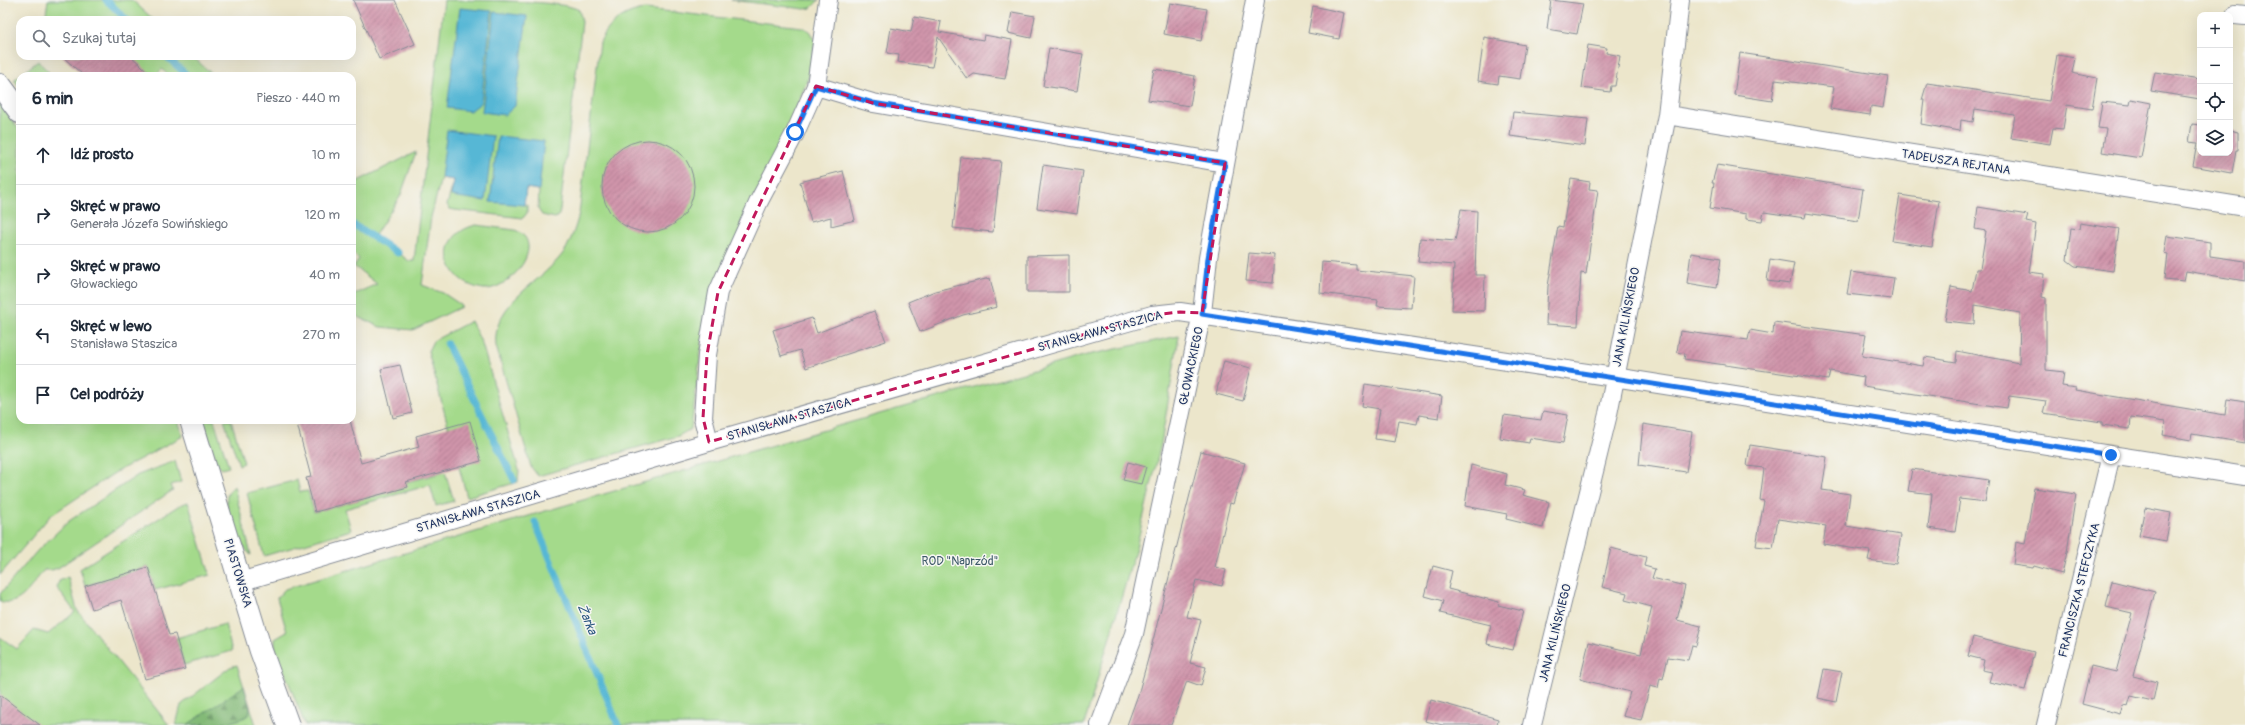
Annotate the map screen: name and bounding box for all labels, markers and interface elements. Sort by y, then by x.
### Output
map controls [2197,12,2233,156]
button: + [2197,12,2233,48]
search box [16,16,356,60]
icon: search [30,27,52,49]
text: Szukaj tutaj [62,29,136,48]
button: − [2197,48,2233,84]
button: locate [2197,84,2233,120]
text: 6 min [32,88,73,109]
text: Pieszo · 440 m [256,90,340,106]
button: layers [2197,120,2233,156]
route start [786,123,804,141]
icon: ahead [32,144,54,166]
text: Idź prosto [70,145,134,164]
street label: TADEUSZA REJTANA [1900,146,2012,179]
text: 10 m [312,147,340,163]
text: Skręć w prawo [70,197,160,216]
icon: right [32,204,54,226]
text: 120 m [304,207,340,223]
text: Generała Józefa Sowińskiego [70,216,228,232]
text: Skręć w prawo [70,257,160,276]
icon: right [32,264,54,286]
street label: JANA KILIŃSKIEGO [1609,266,1644,368]
text: 40 m [309,267,340,283]
text: Głowackiego [70,276,138,292]
street label: STANISŁAWA STASZICA [1036,308,1164,355]
text: Skręć w lewo [70,317,152,336]
icon: left [32,324,54,346]
street label: GŁOWACKIEGO [1176,325,1207,407]
text: 270 m [303,327,340,343]
text: Stanisława Staszica [70,336,177,352]
icon: arrive [32,384,54,406]
text: Cel podróży [70,385,144,404]
street label: STANISŁAWA STASZICA [725,395,853,444]
route end [2102,446,2120,464]
street label: STANISŁAWA STASZICA [414,487,542,536]
street label: FRANCISZKA STEFCZYKA [2055,521,2104,659]
street label: PIASTOWSKA [220,537,255,610]
park label: ROD "Naprzód" [922,554,998,569]
street label: JANA KILIŃSKIEGO [1535,582,1575,684]
water label: Żarka [574,602,601,638]

